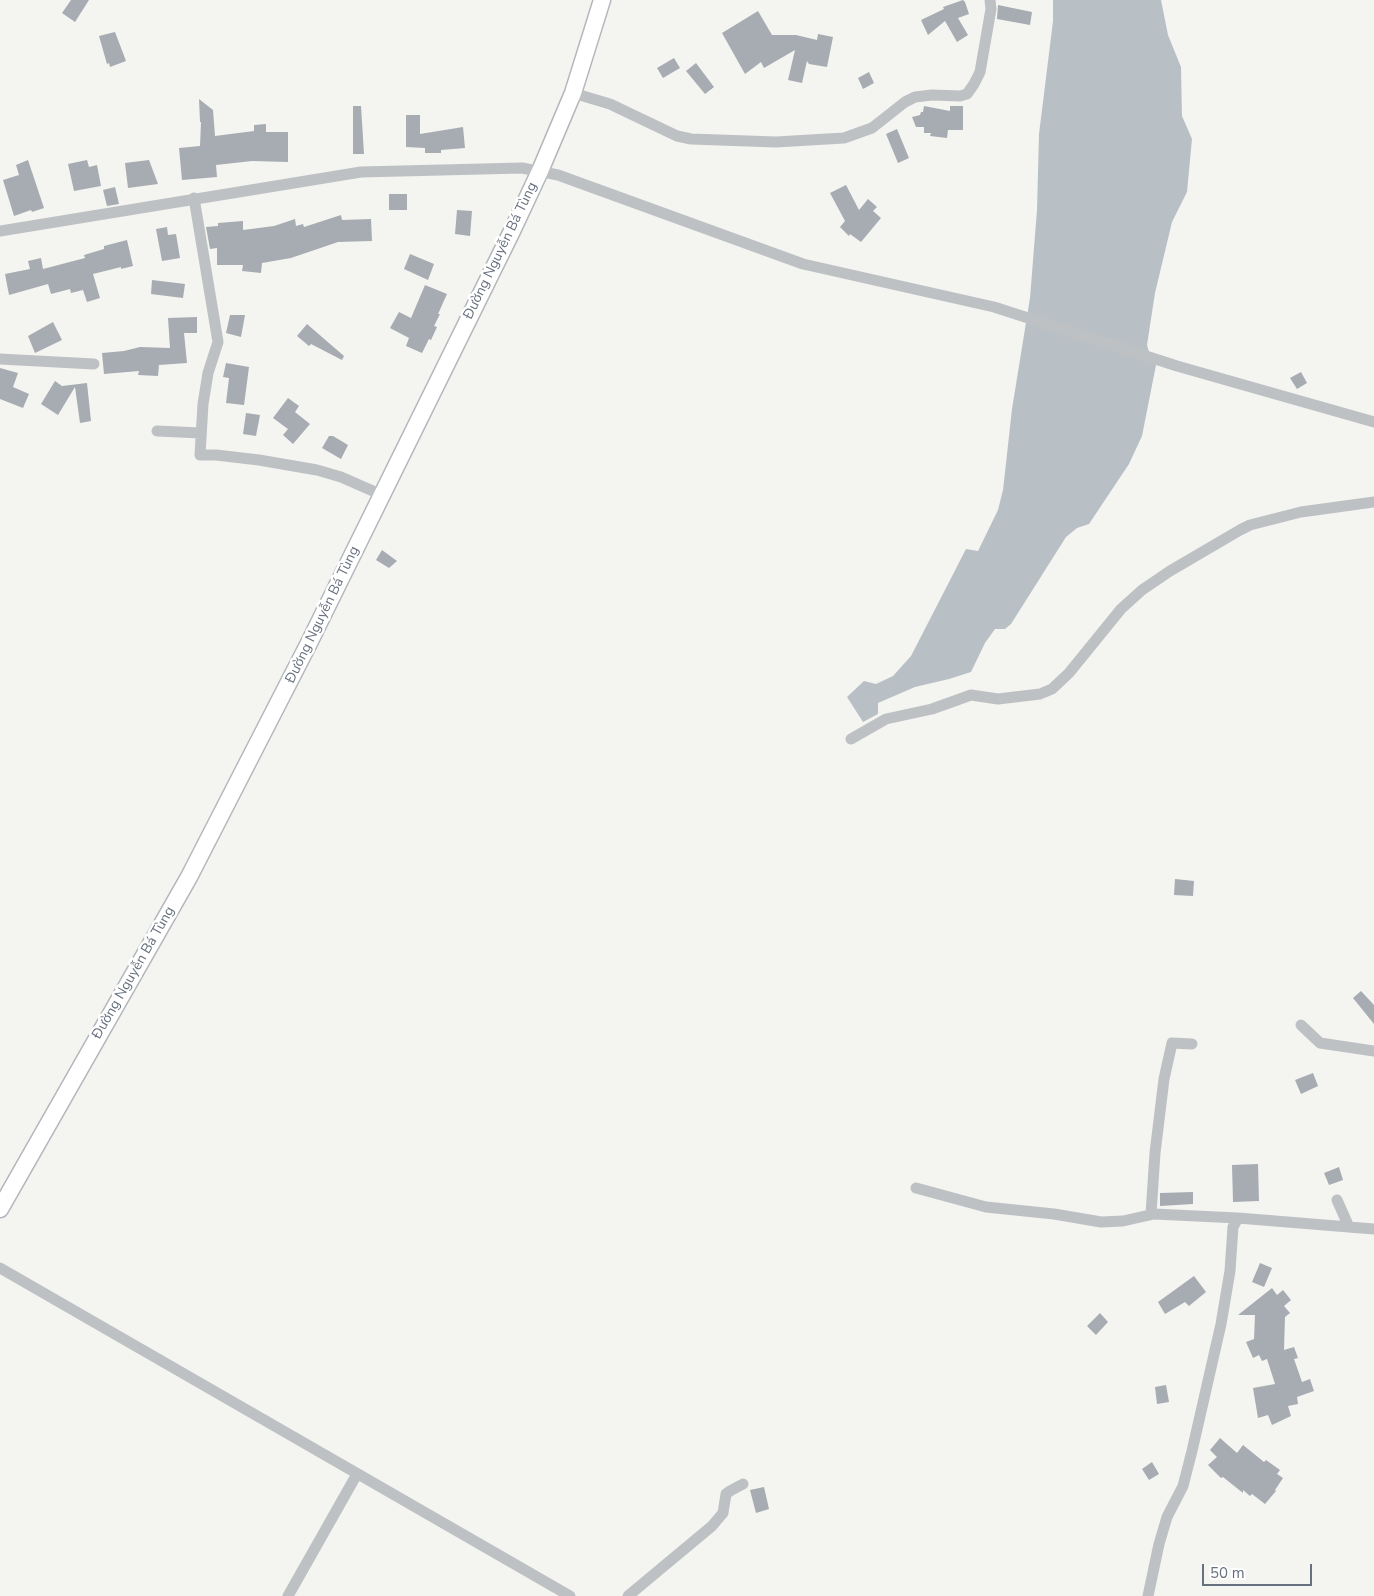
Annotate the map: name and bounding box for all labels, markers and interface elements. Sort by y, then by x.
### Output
street label: Đường Nguyễn Bá Tùng [461,180,541,322]
street label: Đường Nguyễn Bá Tùng [283,544,363,686]
street label: Đường Nguyễn Bá Tùng [89,904,179,1042]
scale bar [1204,1554,1314,1586]
text: 50 m [1210,1563,1245,1583]

